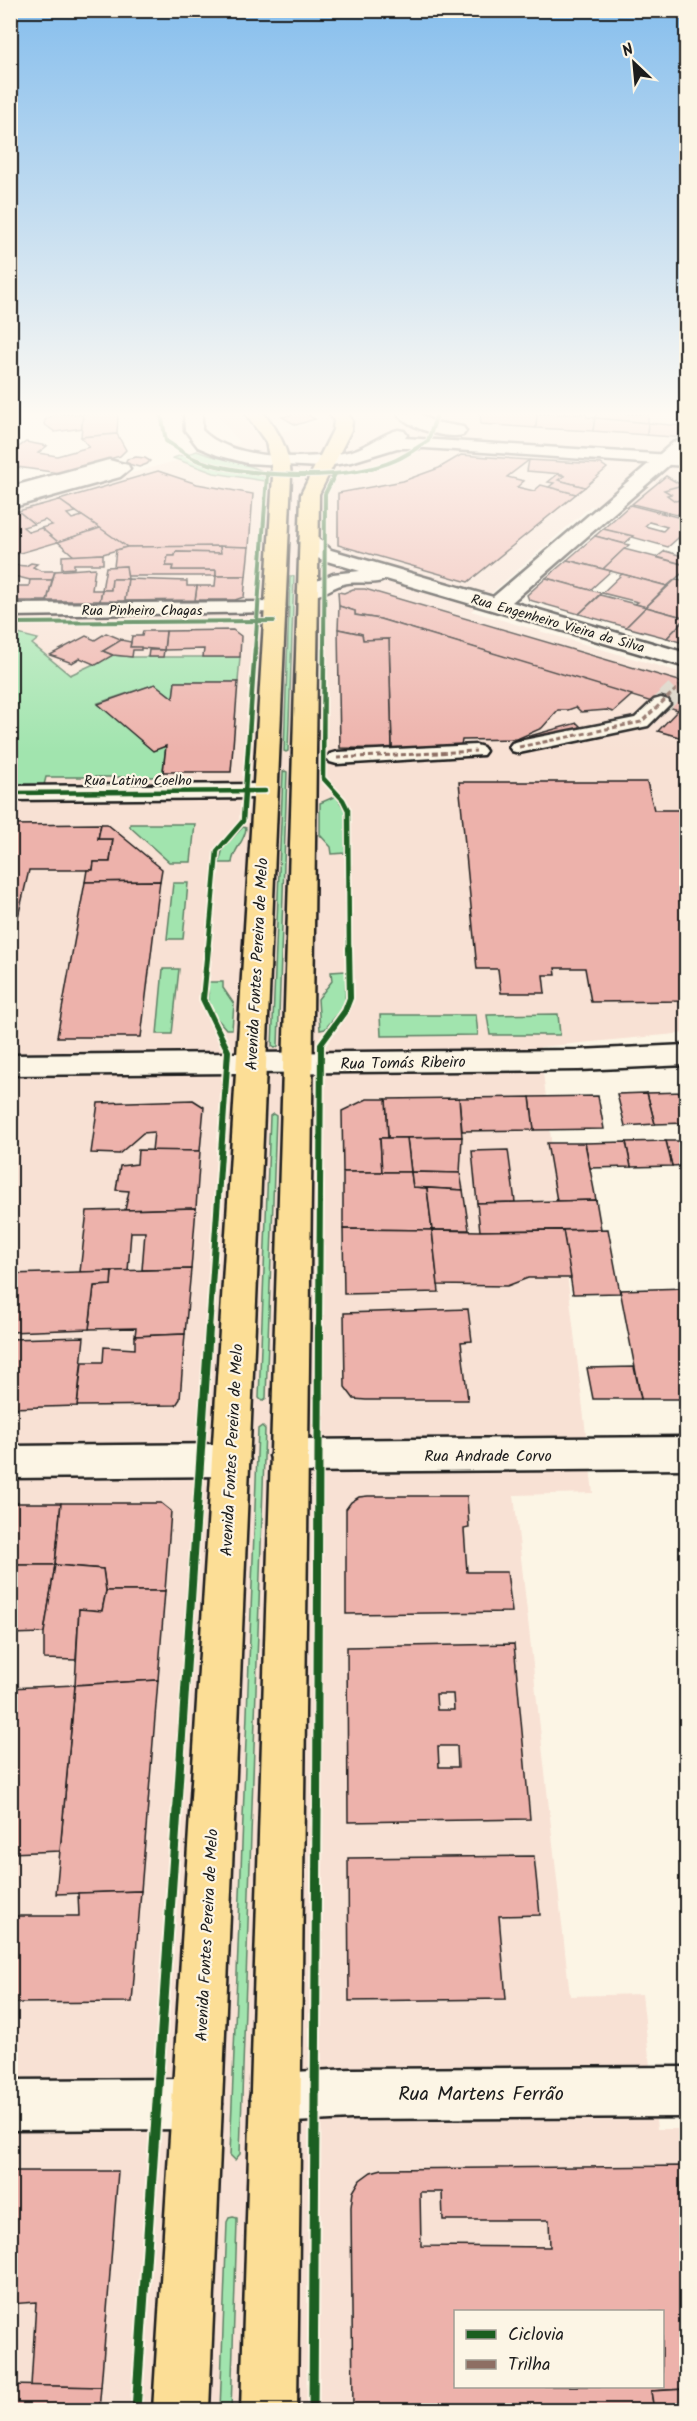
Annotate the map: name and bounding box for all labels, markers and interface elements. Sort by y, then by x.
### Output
north arrow [604,33,664,93]
text: N [618,37,638,64]
street label: Rua Engenheiro Vieira da Silva [468,589,647,659]
street label: Rua Pinheiro Chagas [82,600,202,622]
street label: Rua Latino Coelho [84,770,192,792]
street label: Avenida Fontes Pereira de Melo [239,857,276,1071]
street label: Rua Tomás Ribeiro [340,1050,466,1077]
street label: Avenida Fontes Pereira de Melo [214,1343,251,1557]
street label: Rua Andrade Corvo [424,1444,552,1469]
street label: Avenida Fontes Pereira de Melo [189,1828,226,2042]
street label: Rua Martens Ferrão [398,2079,564,2111]
legend [454,2310,664,2388]
text: Ciclovia [508,2321,564,2350]
text: Trilha [508,2351,550,2380]

